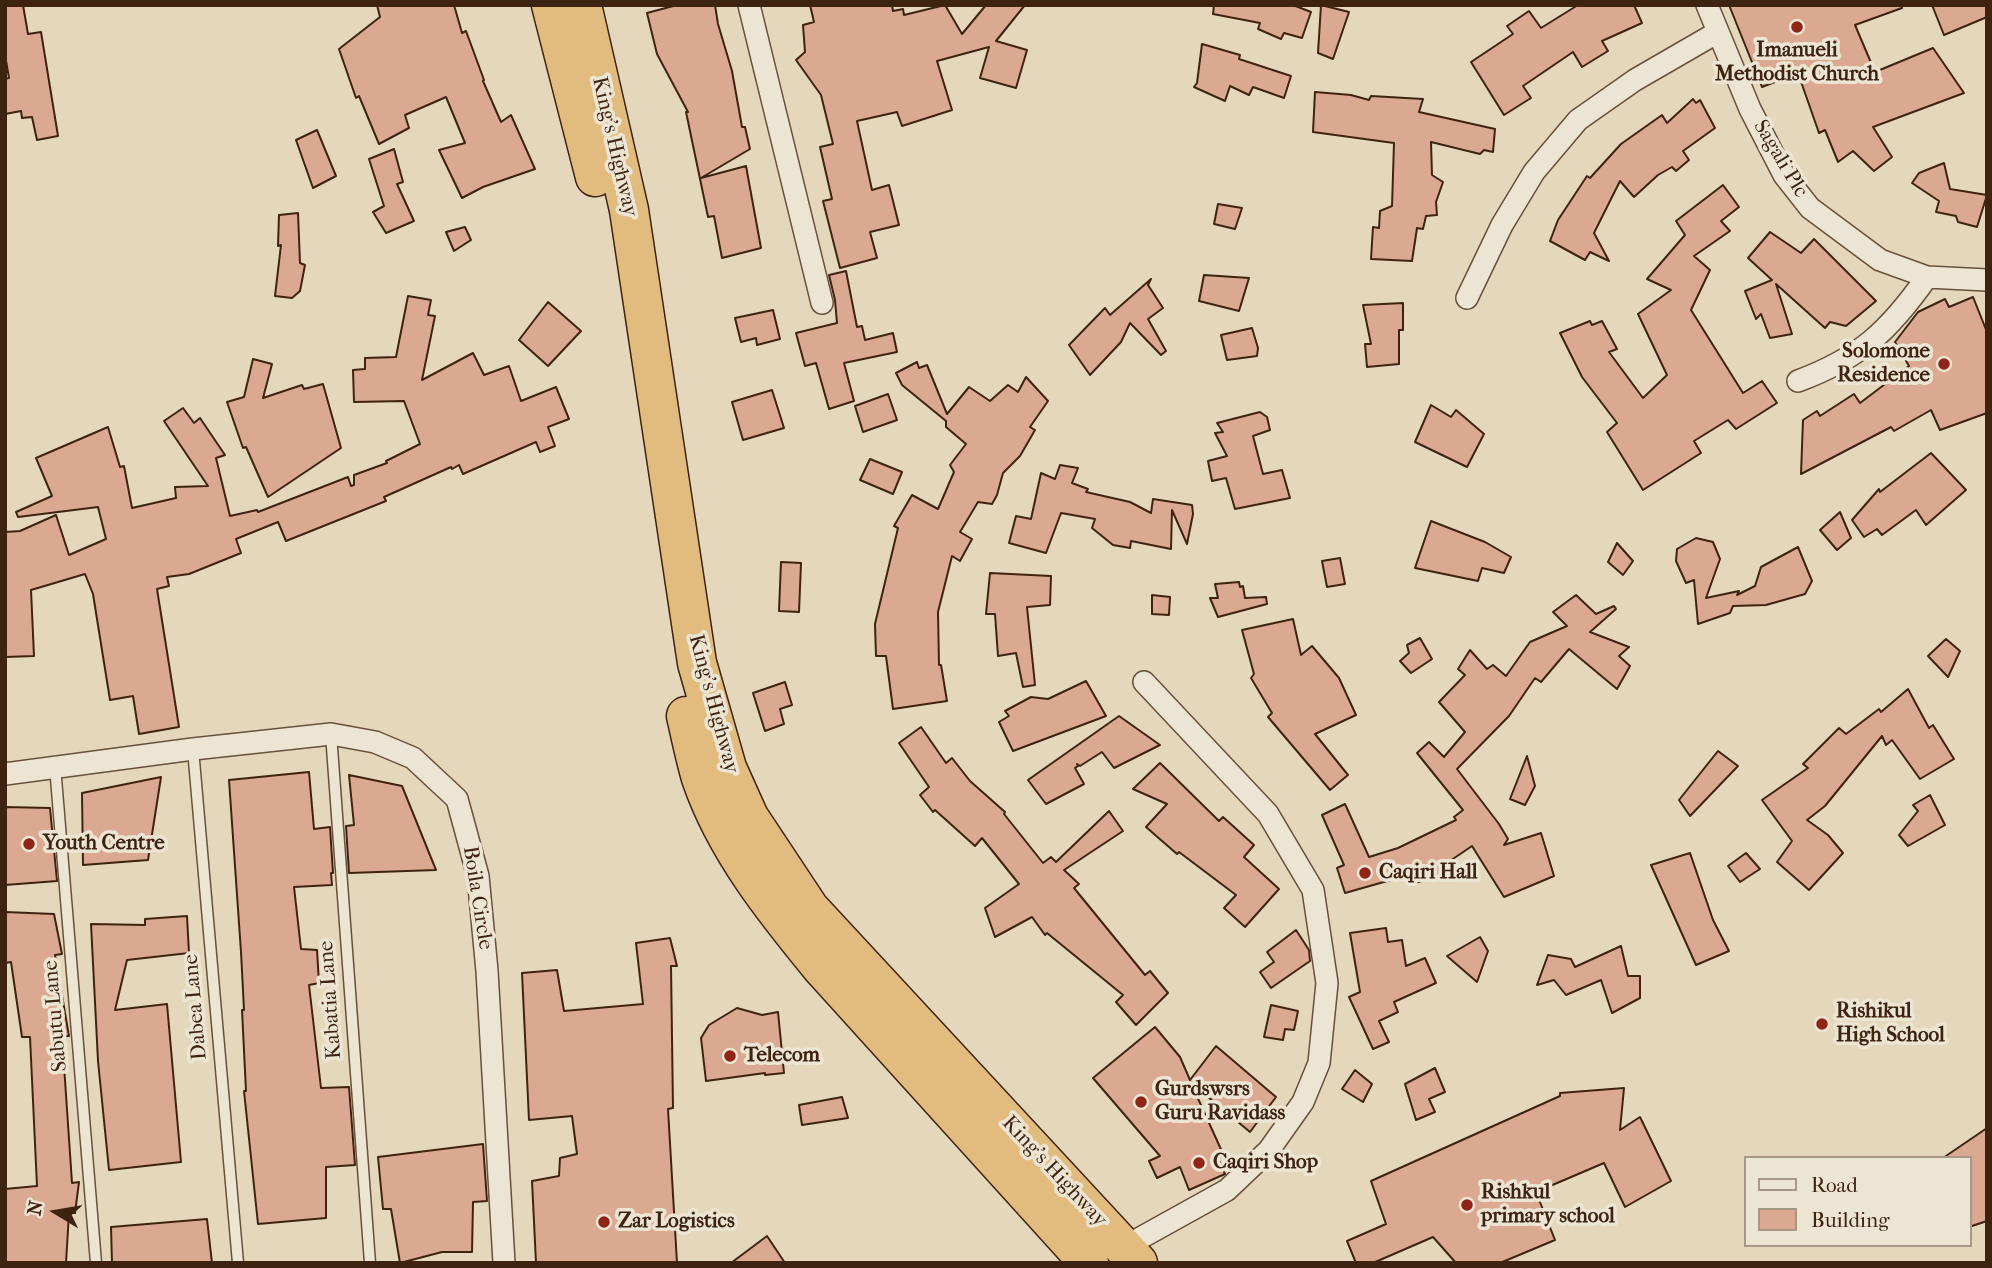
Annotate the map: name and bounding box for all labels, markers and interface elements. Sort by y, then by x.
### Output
marker: Imanueli Methodist Church [1789,19,1805,35]
place label: Imanueli Methodist Church [1715,38,1879,88]
street label: King's Highway [586,75,642,219]
street label: Sagali Plc [1747,116,1813,202]
place label: Solomone Residence [1837,339,1930,389]
marker: Solomone Residence [1936,356,1952,372]
street label: King's Highway [682,632,744,776]
place label: Youth Centre [43,831,165,857]
marker: Youth Centre [21,836,37,852]
street label: Boila Circle [456,844,498,952]
place label: Caqiri Hall [1379,860,1478,886]
marker: Caqiri Hall [1357,865,1373,881]
street label: Kabatia Lane [314,940,348,1060]
street label: Dabea Lane [179,953,213,1061]
street label: Sabutu Lane [39,959,73,1073]
place label: Rishikul High School [1836,999,1945,1049]
marker: Rishikul High School [1814,1016,1830,1032]
place label: Telecom [744,1043,820,1069]
marker: Telecom [722,1048,738,1064]
place label: Gurdswsrs Guru Ravidass [1155,1077,1285,1127]
marker: Gurdswsrs Guru Ravidass [1133,1094,1149,1110]
street label: King's Highway [996,1111,1112,1233]
place label: Caqiri Shop [1213,1150,1318,1176]
marker: Caqiri Shop [1191,1155,1207,1171]
legend [1744,1156,1971,1247]
text: Road [1811,1173,1858,1197]
north arrow [21,1177,91,1247]
place label: Rishkul primary school [1481,1180,1615,1230]
marker: Rishkul primary school [1459,1197,1475,1213]
text: N [23,1199,48,1217]
text: Building [1811,1208,1889,1232]
place label: Zar Logistics [618,1209,735,1235]
marker: Zar Logistics [596,1214,612,1230]

